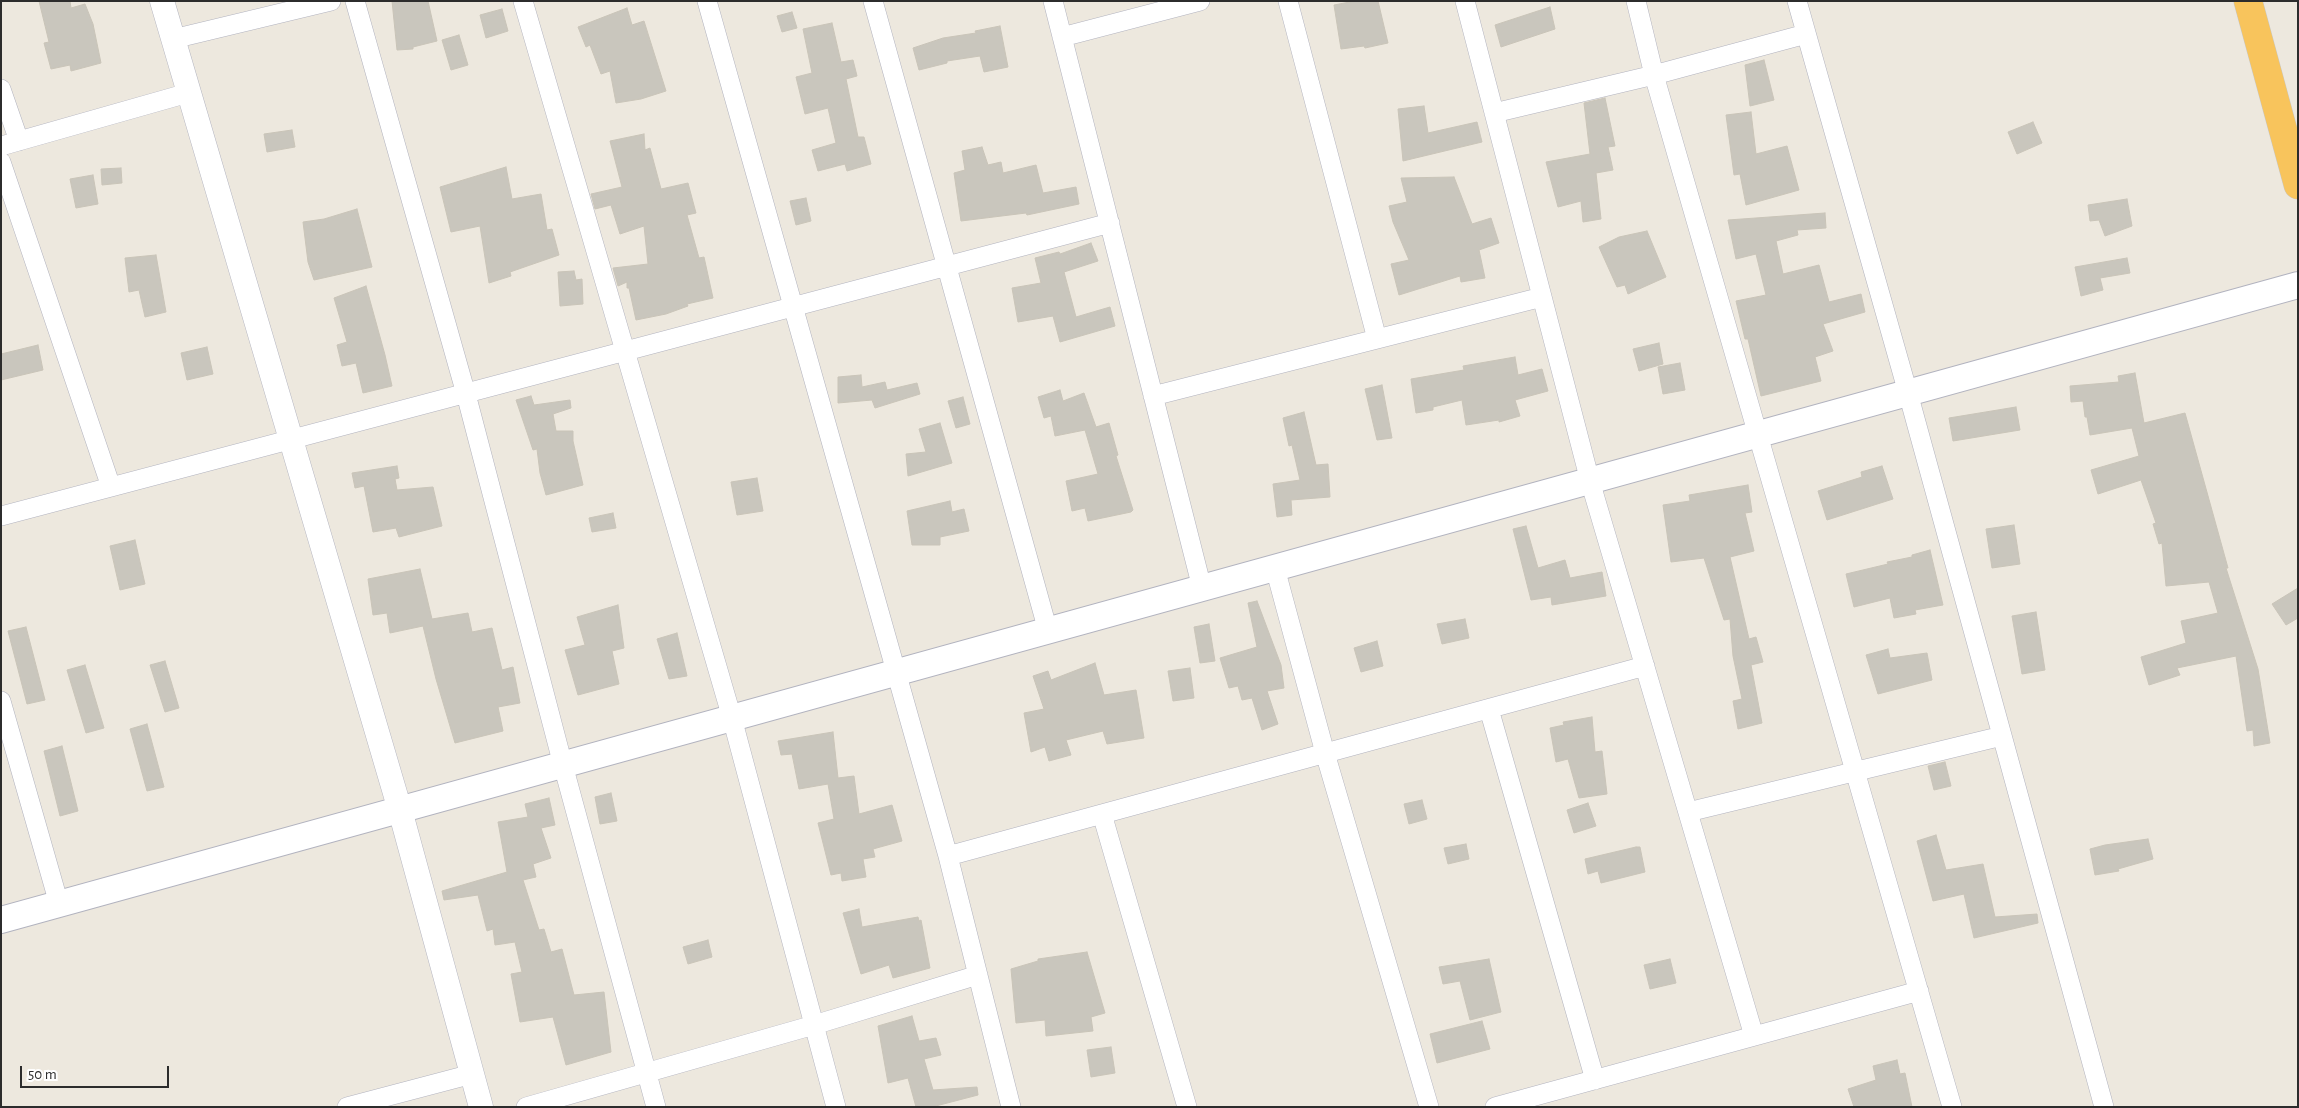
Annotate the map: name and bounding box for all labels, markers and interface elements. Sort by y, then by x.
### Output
scale bar [22,1056,171,1088]
text: 50 m [28,1067,57,1082]

